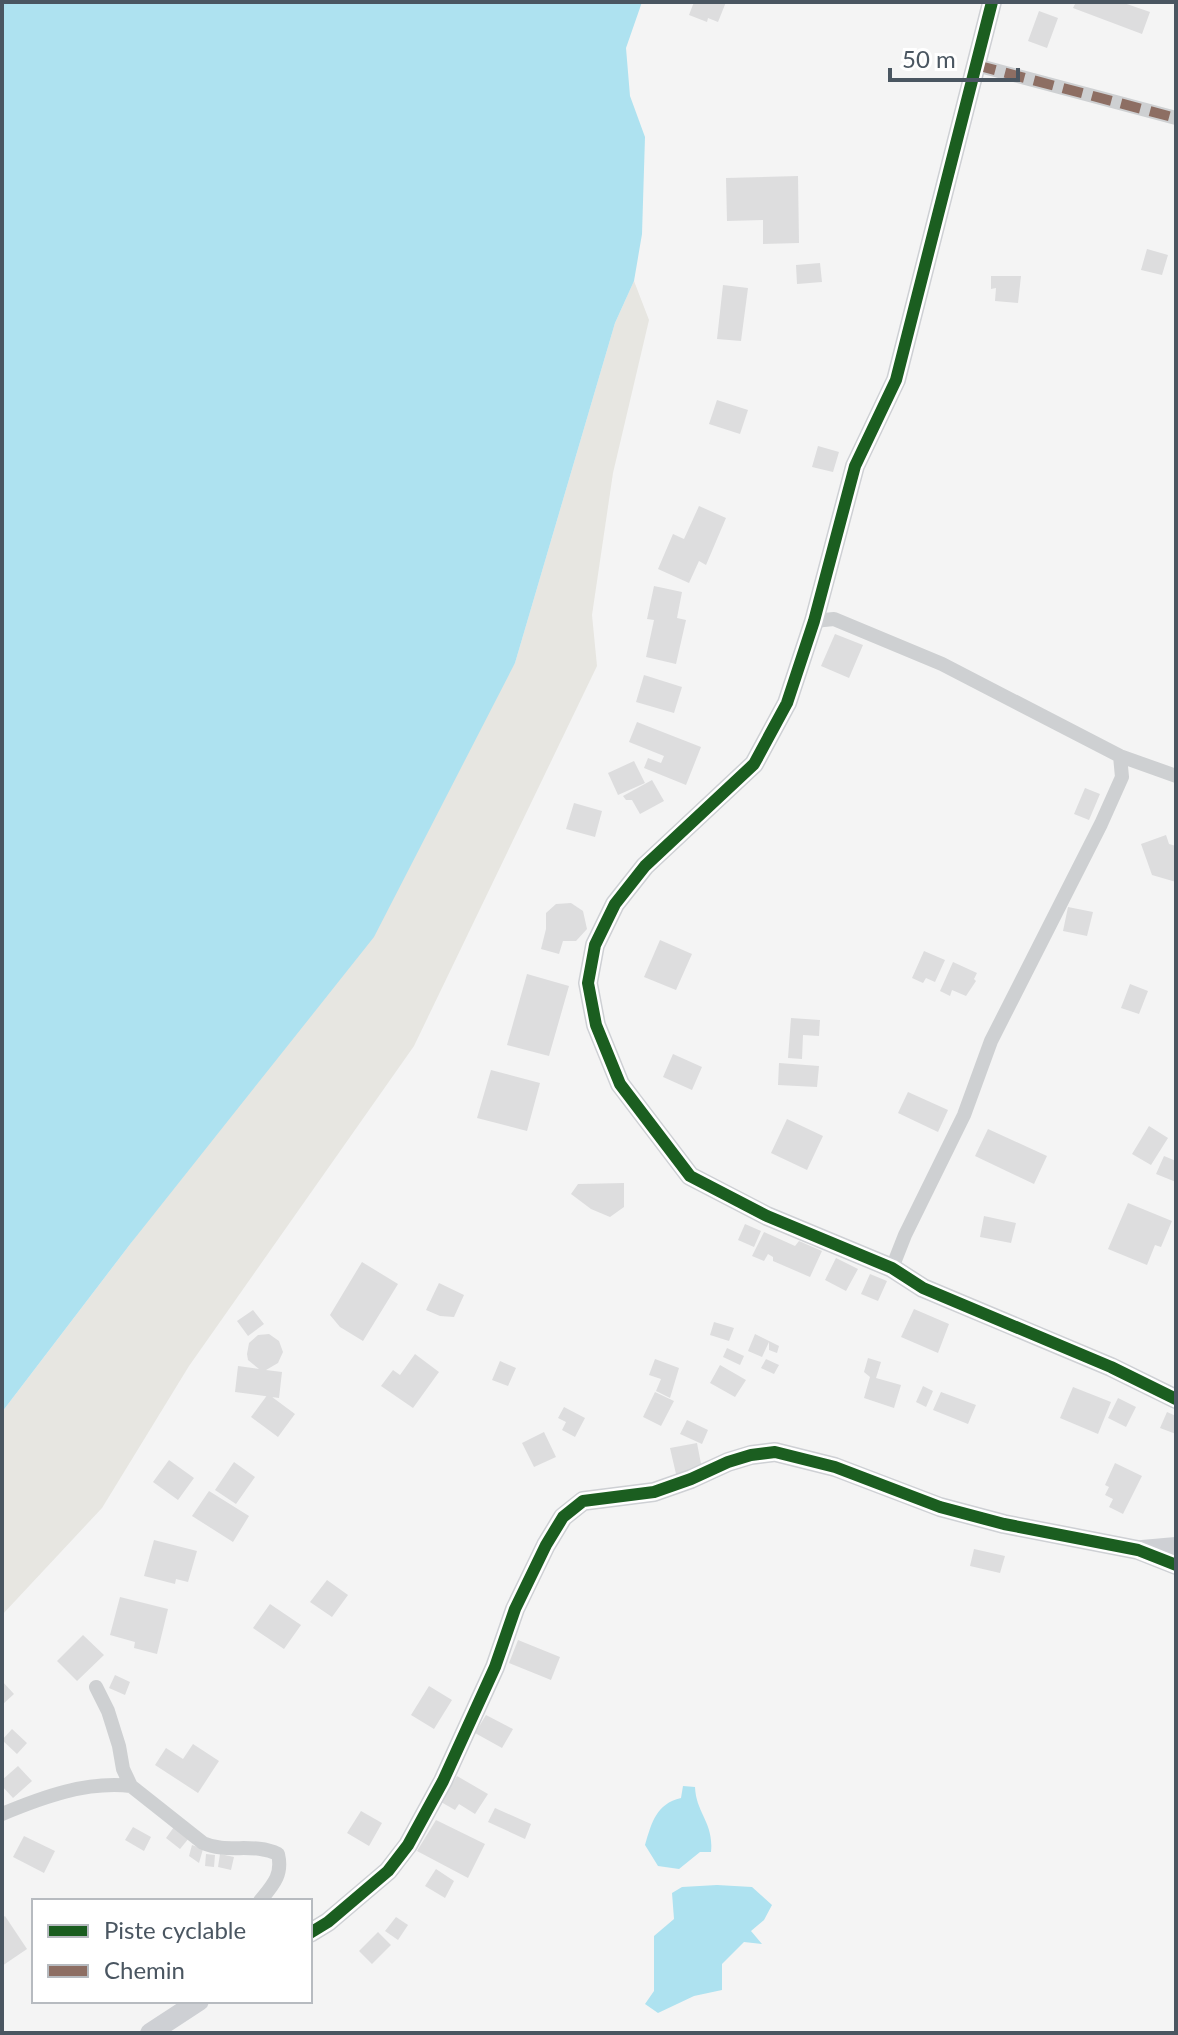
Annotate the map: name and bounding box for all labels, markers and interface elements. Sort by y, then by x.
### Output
scale bar [890,32,1018,82]
text: 50 m [902,44,956,73]
legend [32,1899,312,2003]
text: Piste cyclable [104,1915,246,1944]
text: Chemin [104,1955,185,1984]

